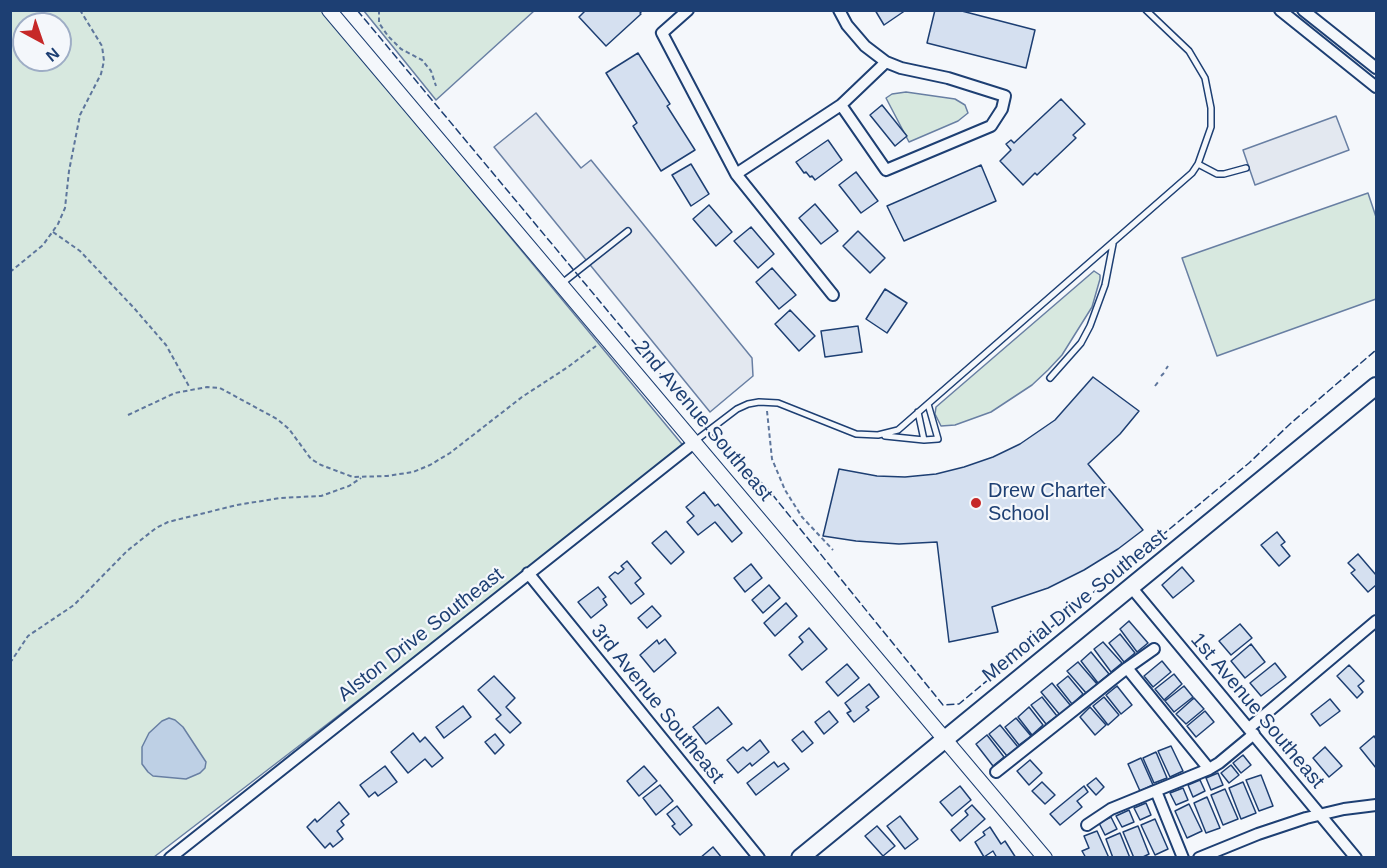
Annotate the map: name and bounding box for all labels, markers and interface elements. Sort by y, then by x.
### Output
north arrow [12,12,72,72]
text: N [43,44,62,65]
street label: 2nd Avenue Southeast [629,336,777,506]
place label: Drew Charter School [988,479,1107,526]
marker: Drew Charter School [969,496,983,510]
street label: Memorial Drive Southeast [978,524,1172,688]
street label: Alston Drive Southeast [333,563,509,707]
street label: 3rd Avenue Southeast [586,620,728,788]
street label: 1st Avenue Southeast [1185,628,1329,794]

